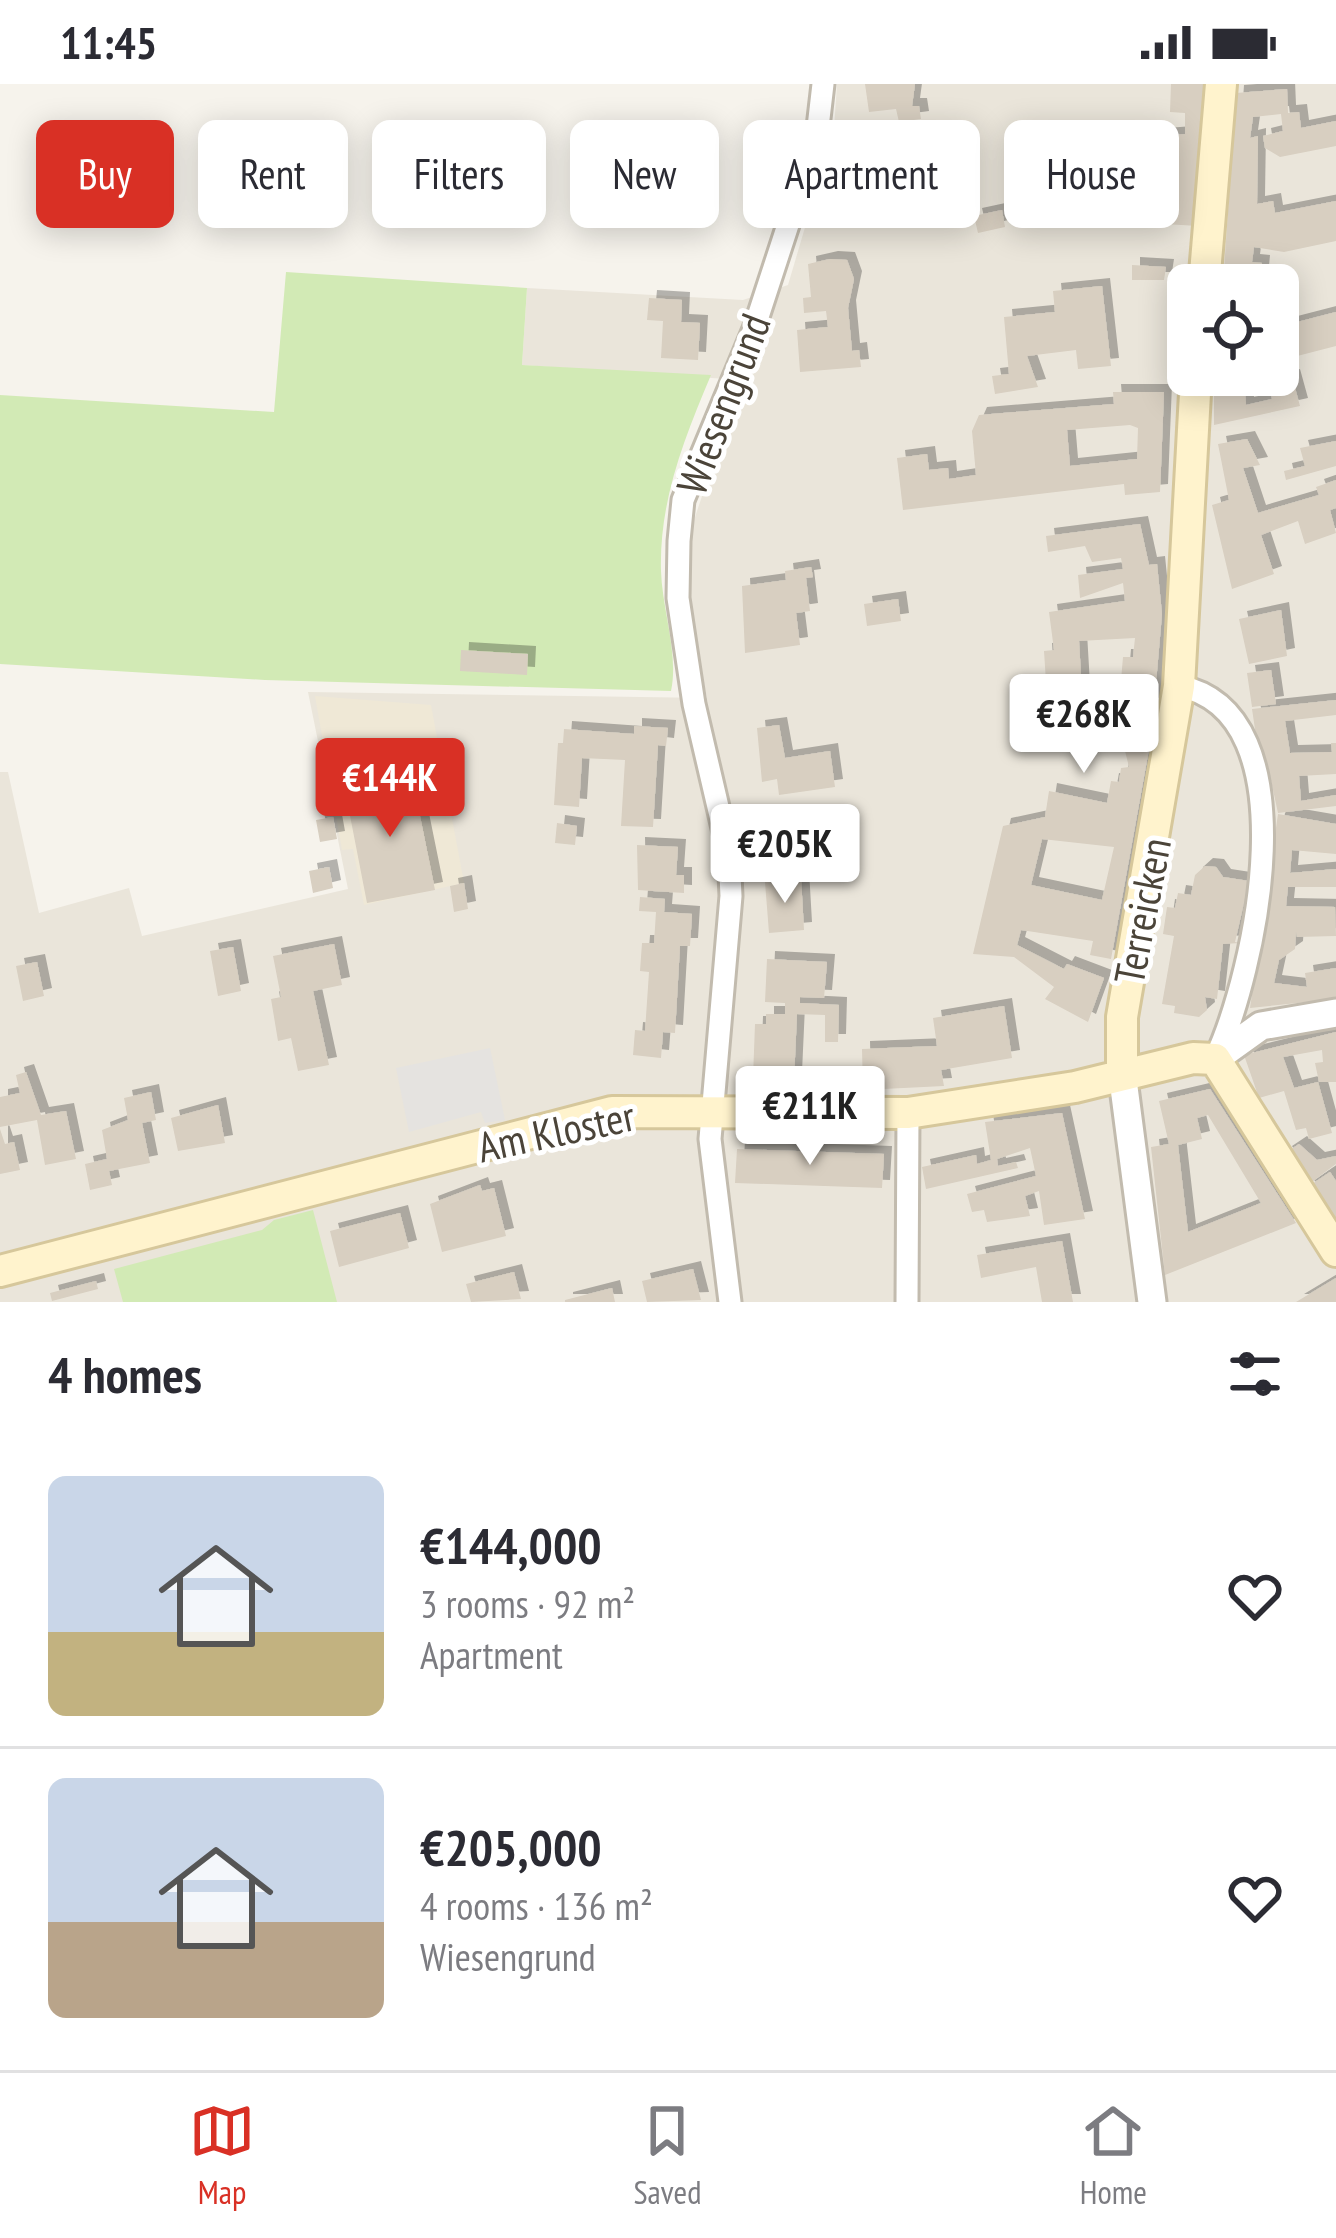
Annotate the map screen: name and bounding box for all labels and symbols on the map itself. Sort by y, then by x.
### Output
street label: Wiesengrund [663,306,783,502]
pin: €268K [1000,674,1168,776]
pin: €144K [306,738,474,840]
pin: €205K [701,804,869,906]
street label: Terreicken [1101,833,1183,989]
pin: €211K [726,1066,894,1168]
street label: Am Kloster [473,1087,640,1174]

